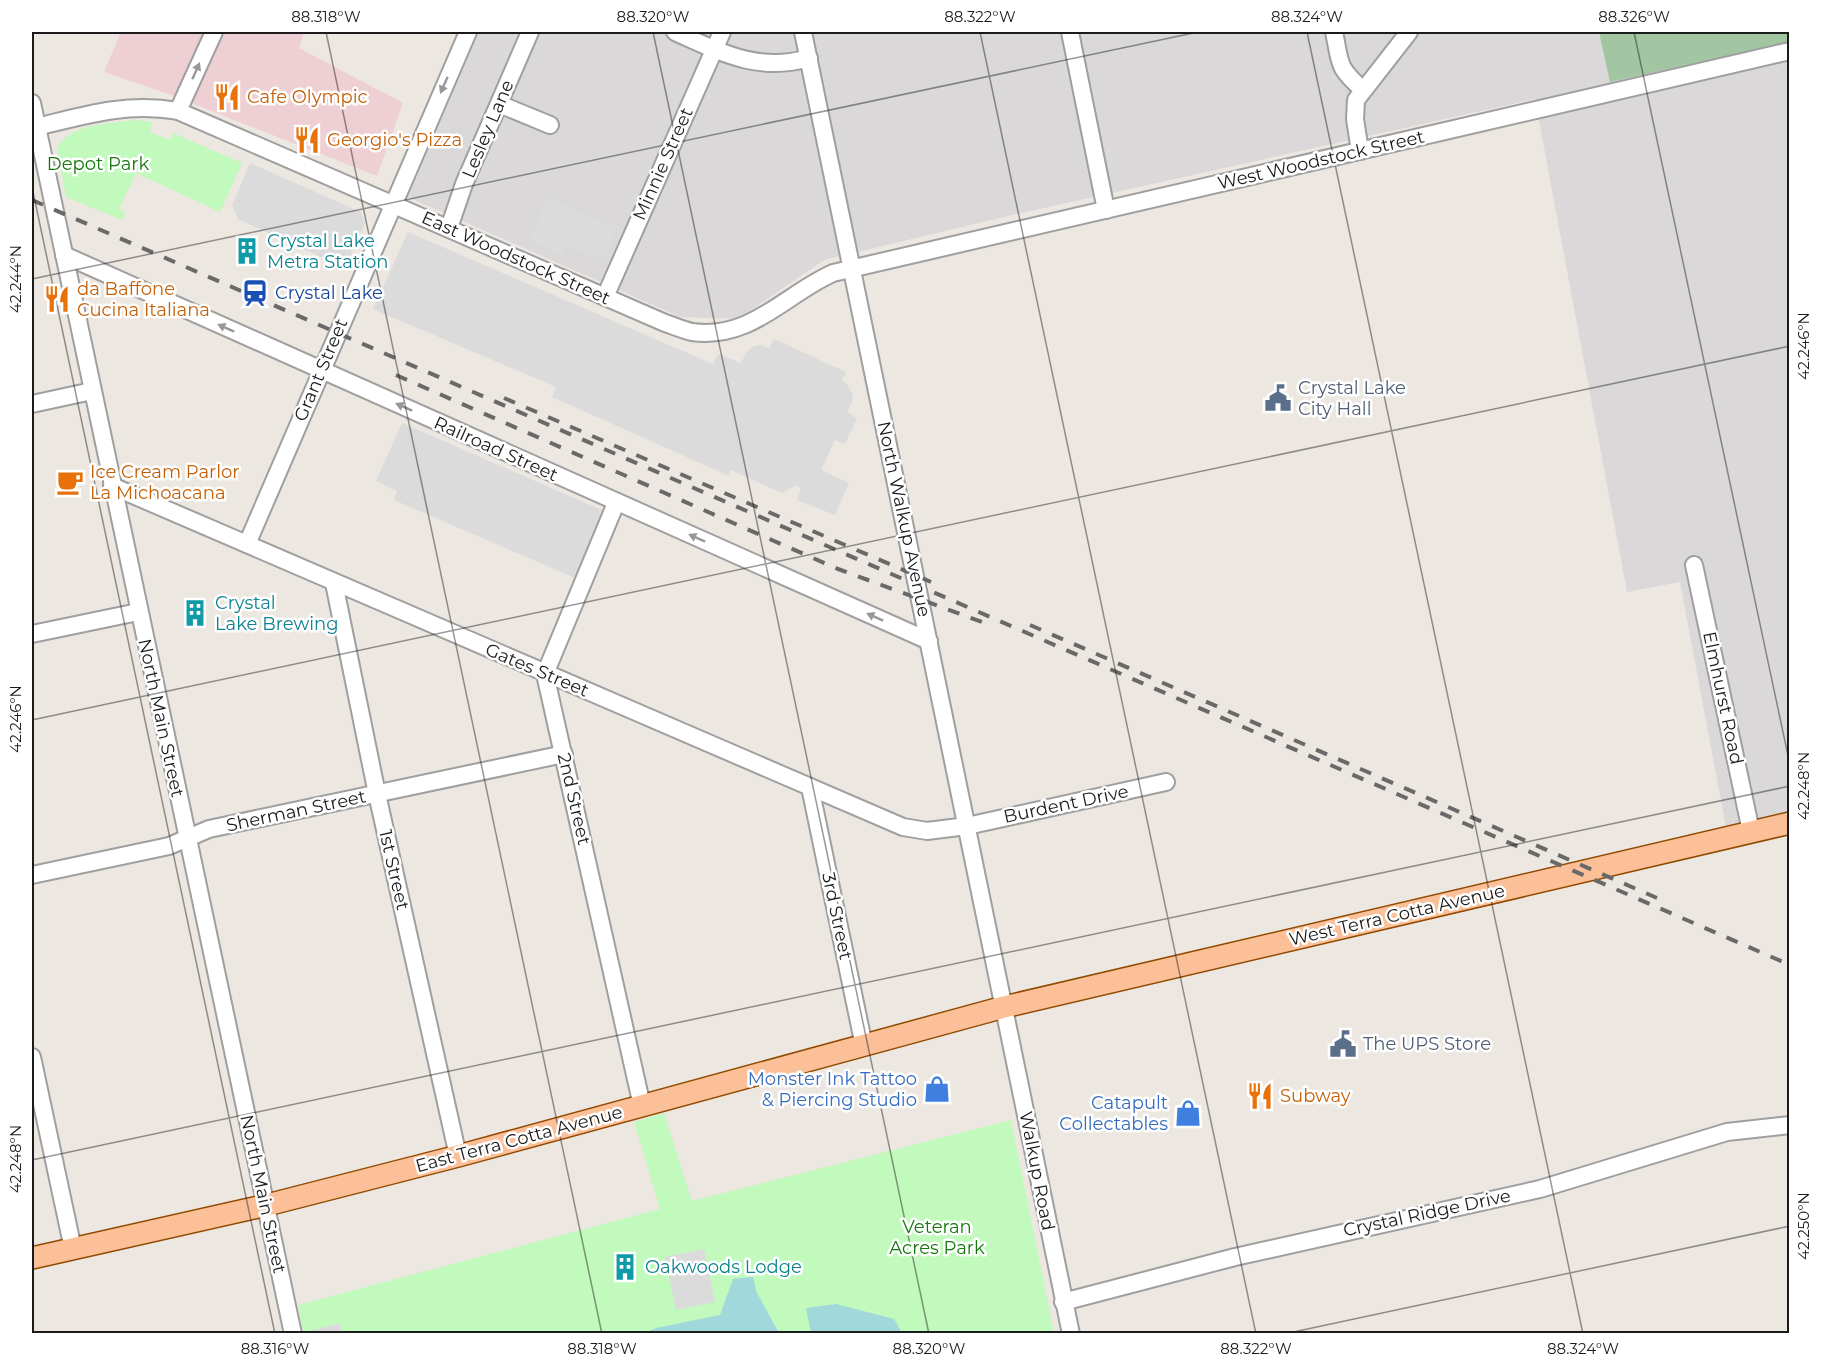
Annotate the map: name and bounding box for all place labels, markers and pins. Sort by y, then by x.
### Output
restaurant icon: Cafe Olympic [212,82,242,112]
place label: Cafe Olympic [247,86,368,108]
restaurant icon: Georgio's Pizza [292,125,322,155]
place label: Georgio's Pizza [327,129,462,151]
place label: Crystal Lake Metra Station [267,230,388,273]
building icon: Crystal Lake Metra Station [232,236,262,266]
place label: da Baffone Cucina Italiana [77,278,210,321]
station icon: Crystal Lake [240,278,270,308]
place label: Crystal Lake [275,282,383,304]
restaurant icon: da Baffone Cucina Italiana [42,284,72,314]
place label: Crystal Lake City Hall [1298,377,1406,420]
public building icon: Crystal Lake City Hall [1263,383,1293,413]
place label: Ice Cream Parlor La Michoacana [90,461,239,504]
cafe icon: Ice Cream Parlor La Michoacana [55,467,85,497]
place label: Crystal Lake Brewing [215,592,339,635]
building icon: Crystal Lake Brewing [180,598,210,628]
public building icon: The UPS Store [1328,1029,1358,1059]
place label: The UPS Store [1363,1033,1491,1055]
place label: Monster Ink Tattoo & Piercing Studio [748,1068,917,1111]
shop icon: Monster Ink Tattoo & Piercing Studio [922,1074,952,1104]
restaurant icon: Subway [1245,1081,1275,1111]
place label: Subway [1280,1085,1351,1107]
place label: Catapult Collectables [1059,1092,1168,1135]
shop icon: Catapult Collectables [1173,1098,1203,1128]
building icon: Oakwoods Lodge [610,1252,640,1282]
place label: Oakwoods Lodge [645,1256,802,1278]

